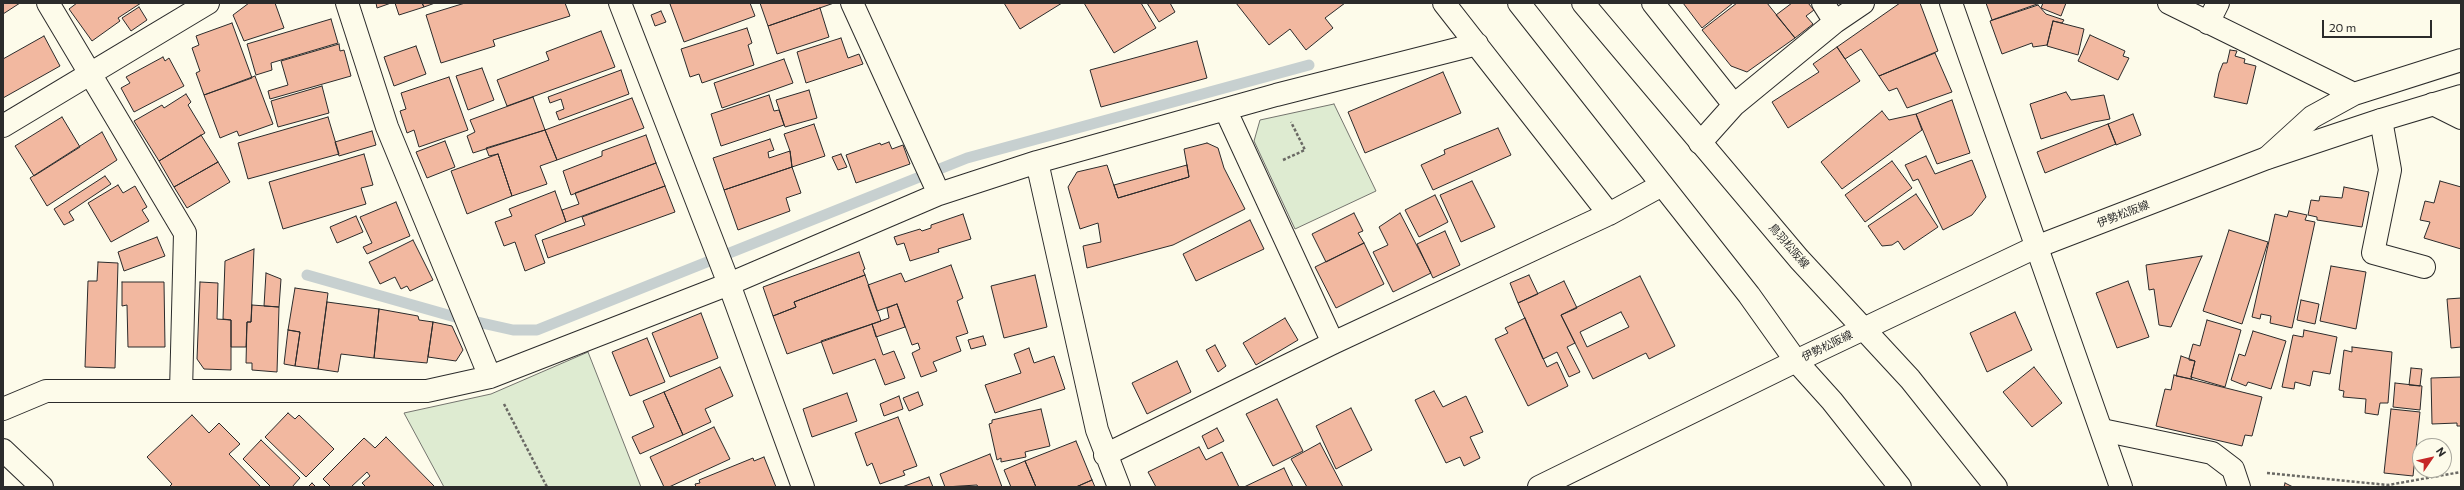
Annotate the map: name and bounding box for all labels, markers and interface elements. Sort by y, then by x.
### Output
scale bar [2324,12,2434,38]
text: 20 m [2329,20,2356,34]
street label: 伊勢松阪線 [2095,198,2151,230]
street label: 鳥羽松阪線 [1766,221,1812,271]
street label: 伊勢松阪線 [1799,328,1855,364]
north arrow [2412,438,2452,478]
text: N [2434,445,2449,459]

